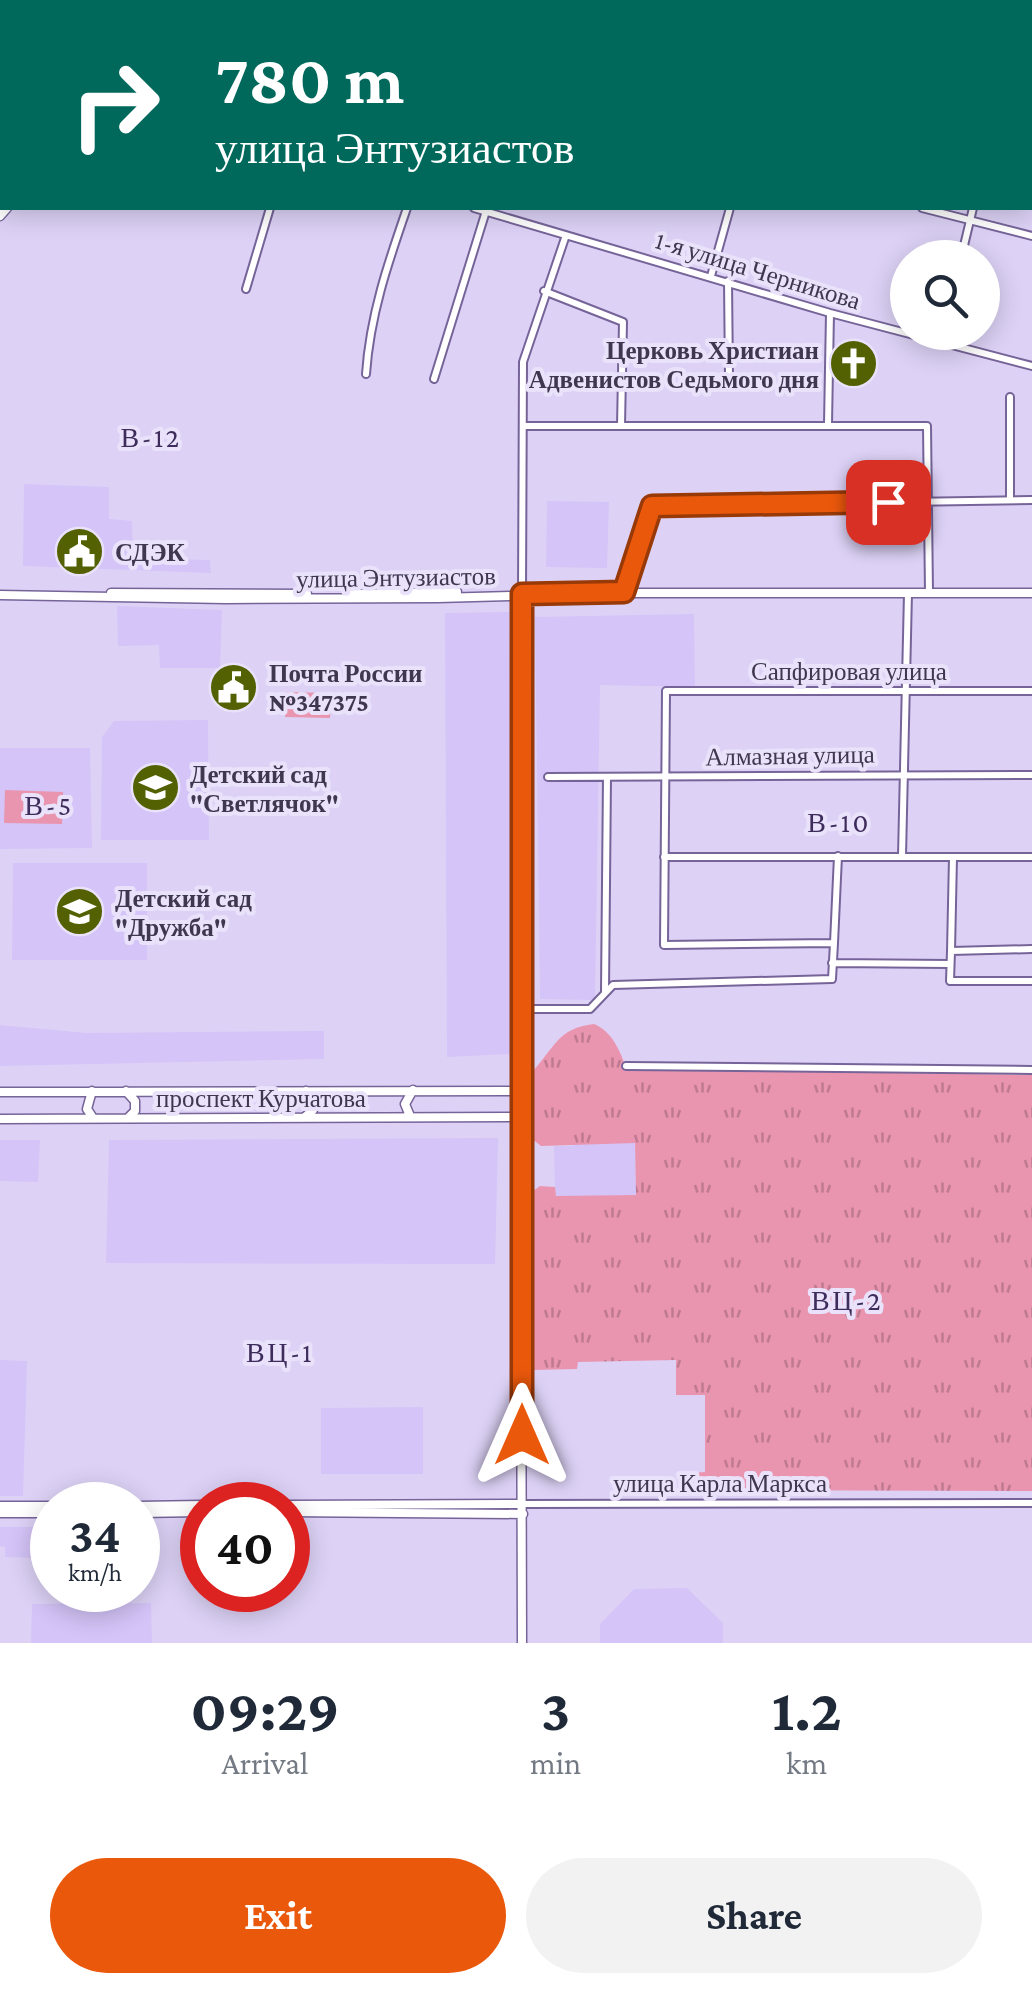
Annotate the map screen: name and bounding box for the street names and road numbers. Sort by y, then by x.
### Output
street label: 1-я улица Черникова [652,226,863,314]
street label: улица Энтузиастов [296,562,496,593]
street label: Сапфировая улица [751,658,947,685]
street label: Алмазная улица [705,741,875,770]
street label: проспект Курчатова [156,1085,366,1112]
street label: улица Карла Маркса [613,1470,827,1497]

